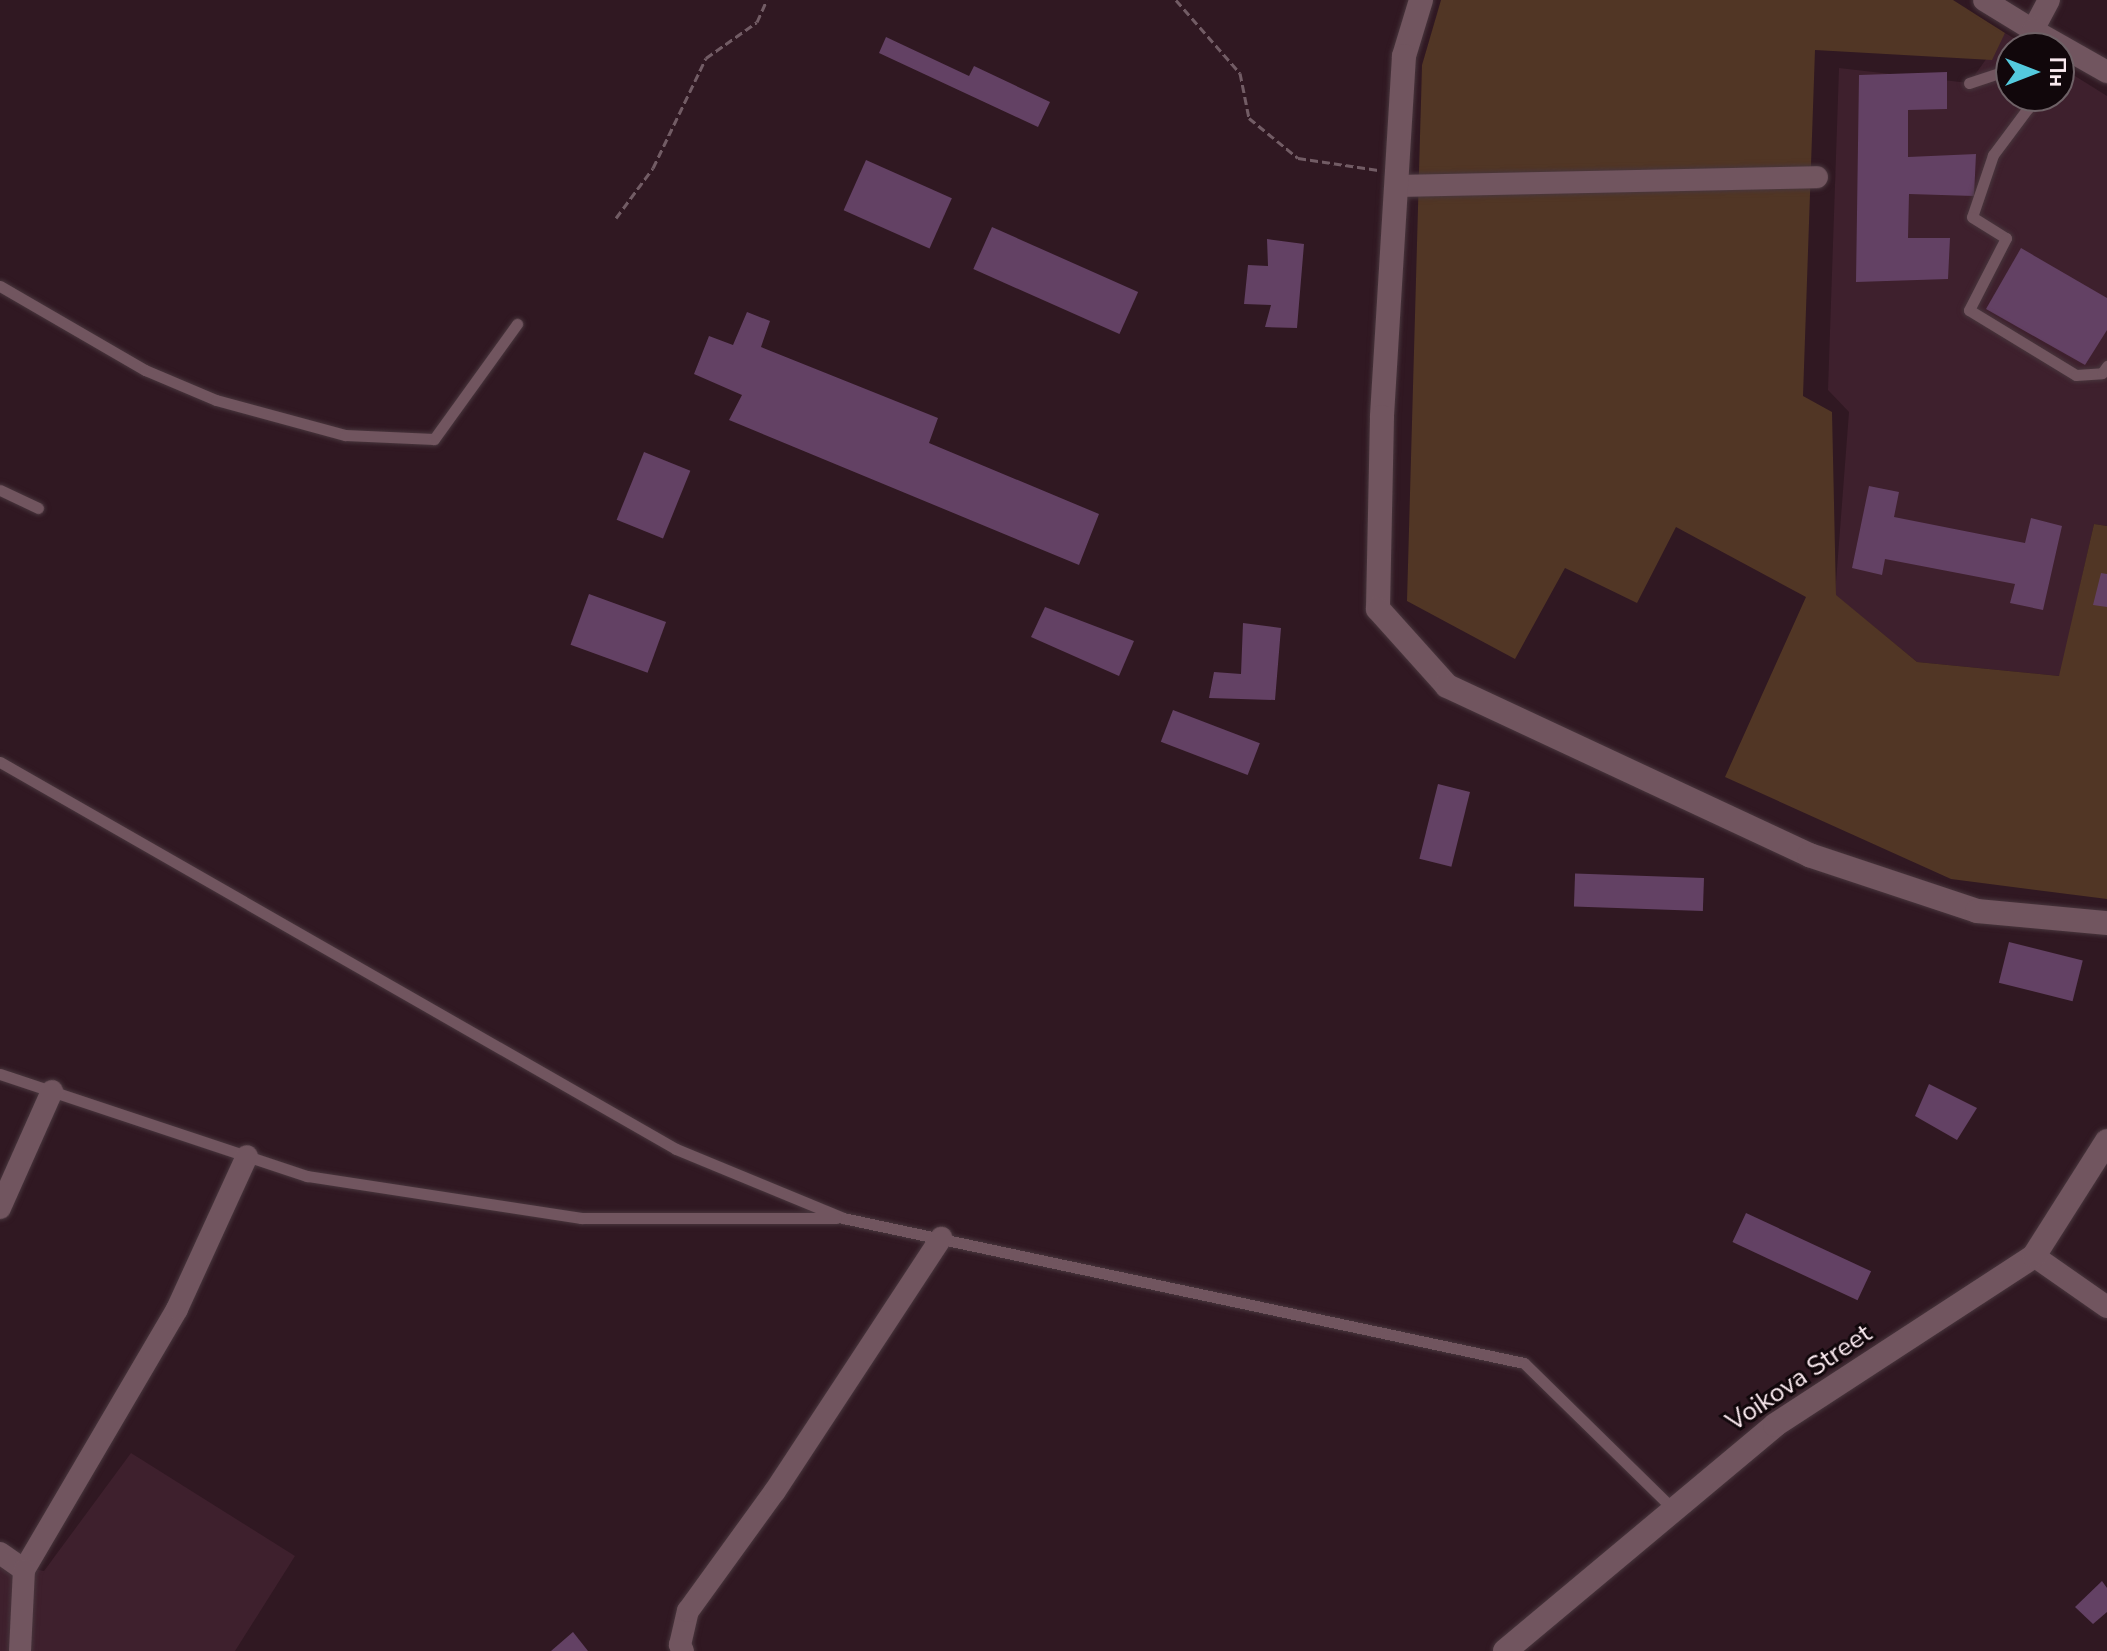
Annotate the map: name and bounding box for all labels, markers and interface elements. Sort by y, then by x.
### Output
north arrow [1995,32,2075,112]
text: Пн [2042,57,2072,87]
street label: Voikova Street [1720,1318,1878,1438]

